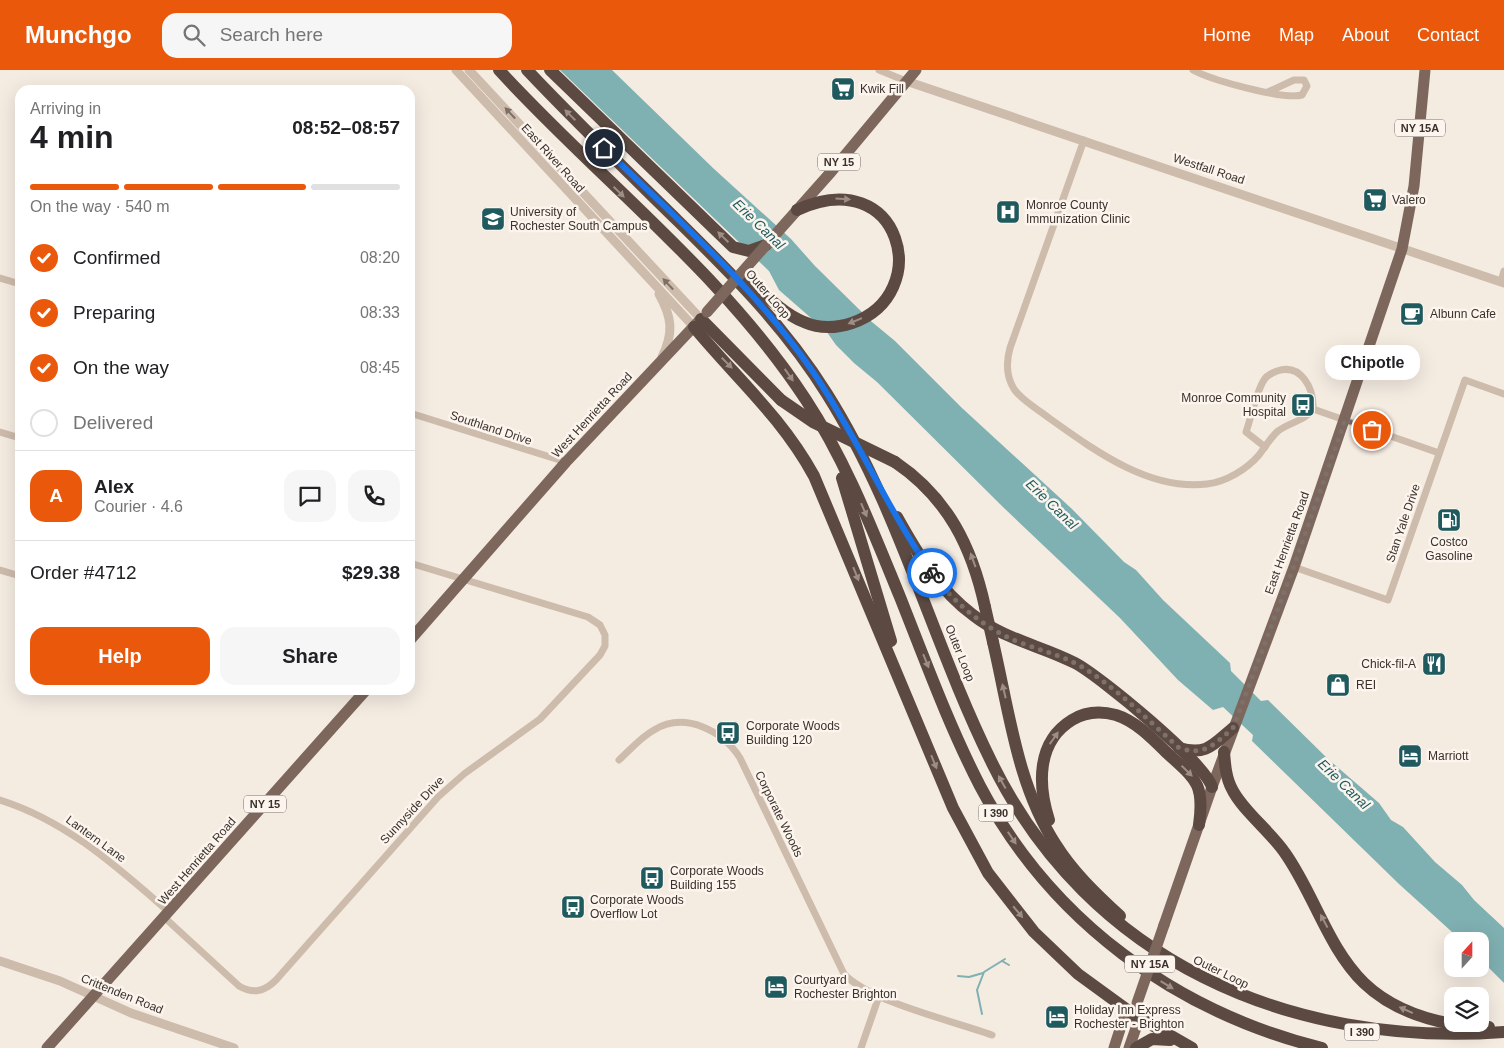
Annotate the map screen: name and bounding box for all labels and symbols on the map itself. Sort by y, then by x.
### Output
supermarket icon: Kwik Fill [830,76,856,102]
place label: Kwik Fill [860,82,904,96]
one-way arrow [504,108,516,120]
one-way arrow [565,110,577,122]
road number: NY 15A [1395,119,1445,136]
street label: East River Road [519,121,587,195]
pin [583,127,625,169]
street label: Westfall Road [1171,151,1247,187]
road number: NY 15 [818,154,860,170]
one-way arrow [613,186,625,198]
supermarket icon: Valero [1362,187,1388,213]
place label: Valero [1392,193,1426,207]
water label: Erie Canal [730,196,789,253]
one-way arrow [836,196,852,204]
place label: Monroe County Immunization Clinic [1026,198,1130,226]
hospital icon: Monroe County Immunization Clinic [995,199,1021,225]
place label: University of Rochester South Campus [510,205,647,233]
school or university icon: University of Rochester South Campus [480,206,506,232]
one-way arrow [717,232,729,244]
street label: Outer Loop [743,267,793,321]
one-way arrow [662,278,674,290]
cafe icon: Albunn Cafe [1399,301,1425,327]
place label: Albunn Cafe [1430,307,1496,321]
one-way arrow [848,318,863,326]
callout: Chipotle [1324,345,1420,380]
one-way arrow [720,357,732,369]
one-way arrow [784,369,794,382]
street label: West Henrietta Road [549,370,635,460]
place label: Monroe Community Hospital [1181,391,1286,419]
bus stop icon: Monroe Community Hospital [1290,392,1316,418]
street label: Southland Drive [448,408,534,448]
pin [1351,409,1393,451]
water label: Erie Canal [1023,476,1082,533]
street label: Stan Yale Drive [1383,482,1423,564]
street label: East Henrietta Road [1262,490,1312,596]
one-way arrow [861,503,869,518]
fuel station icon: Costco Gasoline [1436,507,1462,533]
place label: Costco Gasoline [1425,535,1473,563]
courier [907,548,957,598]
one-way arrow [969,552,977,567]
one-way arrow [852,567,860,582]
street label: Outer Loop [942,623,978,684]
restaurant icon: Chick-fil-A [1421,651,1447,677]
one-way arrow [922,654,930,668]
place label: Chick-fil-A [1361,657,1416,671]
shop icon: REI [1325,672,1351,698]
place label: REI [1356,678,1376,692]
one-way arrow [1000,684,1008,699]
place label: Corporate Woods Building 120 [746,719,840,747]
bus stop icon: Corporate Woods Building 120 [715,720,741,746]
one-way arrow [1049,731,1059,745]
hotel icon: Marriott [1397,743,1423,769]
place label: Marriott [1428,749,1469,763]
one-way arrow [931,755,938,770]
water label: Erie Canal [1315,756,1374,813]
one-way arrow [1181,765,1193,777]
street label: Corporate Woods [752,769,806,859]
street label: Sunnyside Drive [377,773,447,847]
one-way arrow [998,775,1006,790]
road number: NY 15 [244,796,286,812]
road number: I 390 [978,804,1014,821]
street label: Lantern Lane [63,813,129,866]
street label: West Henrietta Road [155,814,239,908]
one-way arrow [1007,831,1017,845]
place label: Corporate Woods Building 155 [670,864,764,892]
bus stop icon: Corporate Woods Building 155 [639,865,665,891]
place label: Corporate Woods Overflow Lot [590,893,684,921]
bus stop icon: Corporate Woods Overflow Lot [560,894,586,920]
one-way arrow [1012,906,1023,919]
one-way arrow [1320,914,1328,928]
north arrow [1444,932,1489,978]
street label: Outer Loop [1191,953,1251,992]
road number: NY 15A [1125,956,1175,972]
street label: Crittenden Road [79,971,165,1017]
place label: Courtyard Rochester Brighton [794,973,897,1001]
hotel icon: Courtyard Rochester Brighton [763,974,789,1000]
one-way arrow [1160,980,1173,989]
place label: Holiday Inn Express Rochester - Brighton [1074,1003,1184,1031]
hotel icon: Holiday Inn Express Rochester - Brighton [1044,1004,1070,1030]
one-way arrow [1399,1006,1413,1014]
road number: I 390 [1344,1024,1380,1040]

